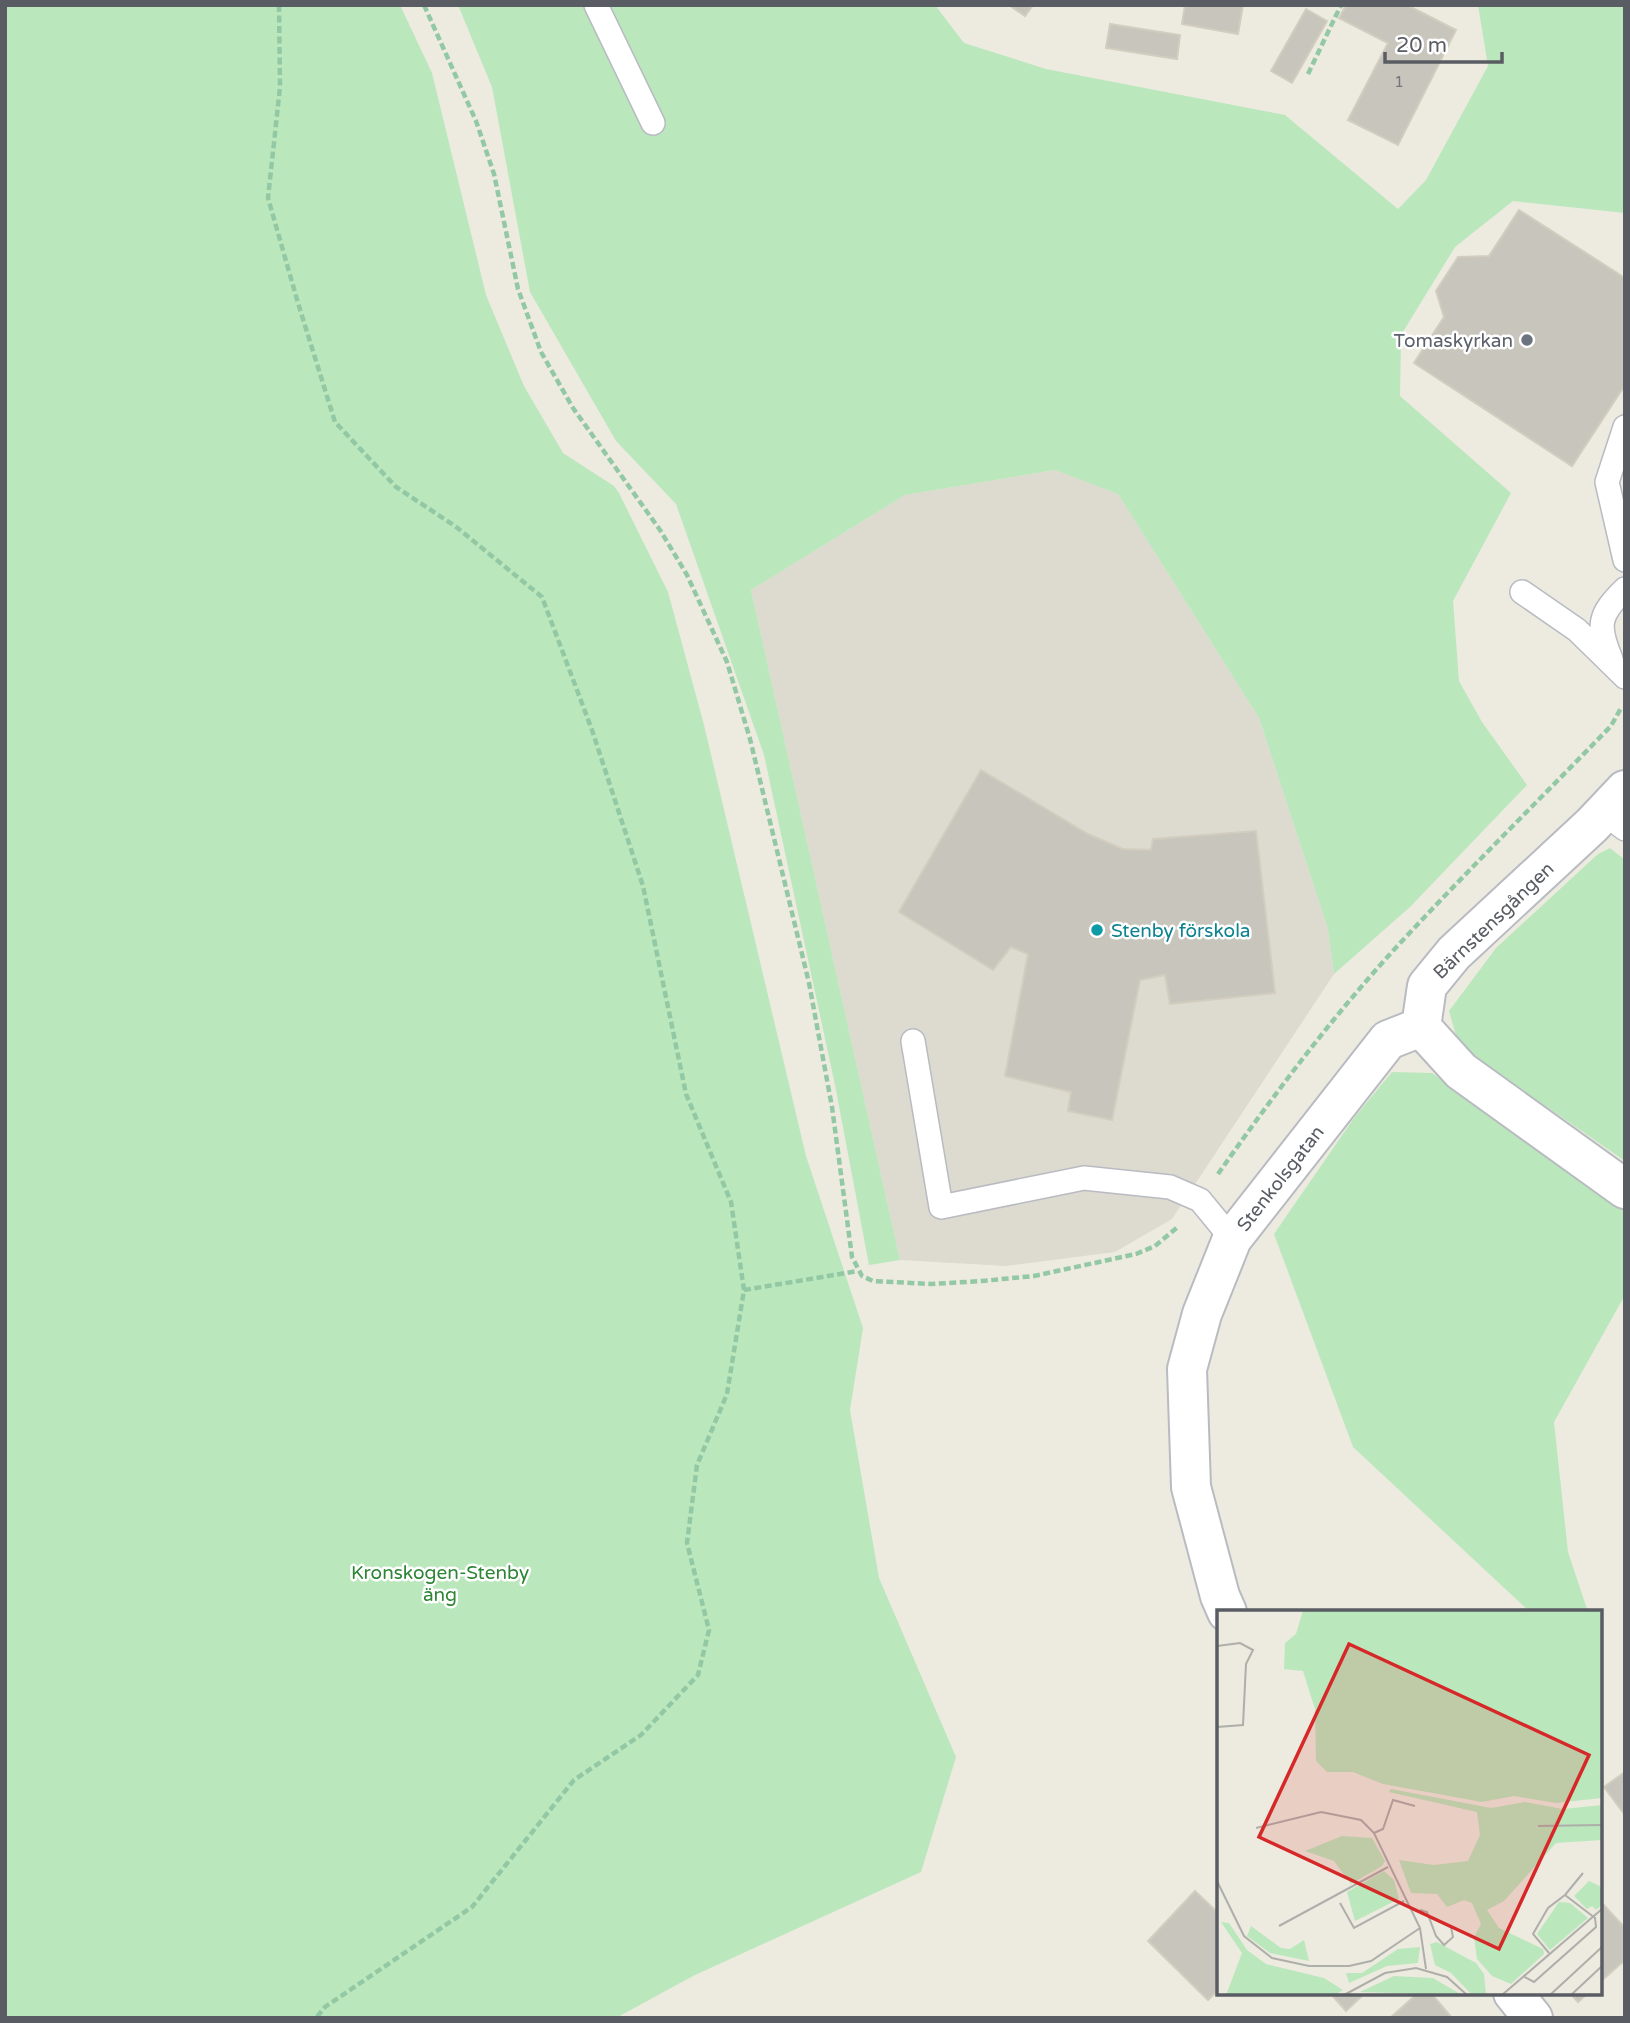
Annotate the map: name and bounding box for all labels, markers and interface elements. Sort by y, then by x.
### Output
scale bar [1385,21,1502,65]
text: 20 m [1396,33,1447,58]
house number: 1 [1394,72,1404,92]
place label: Tomaskyrkan [1394,330,1513,352]
marker: Tomaskyrkan [1519,332,1535,348]
street label: Bärnstensgången [1429,858,1558,984]
place label: Stenby förskola [1111,920,1251,942]
marker: Stenby förskola [1089,922,1105,938]
street label: Stenkolsgatan [1233,1121,1329,1236]
park label: Kronskogen-Stenby äng [351,1562,529,1606]
inset map [1217,1610,1602,1995]

